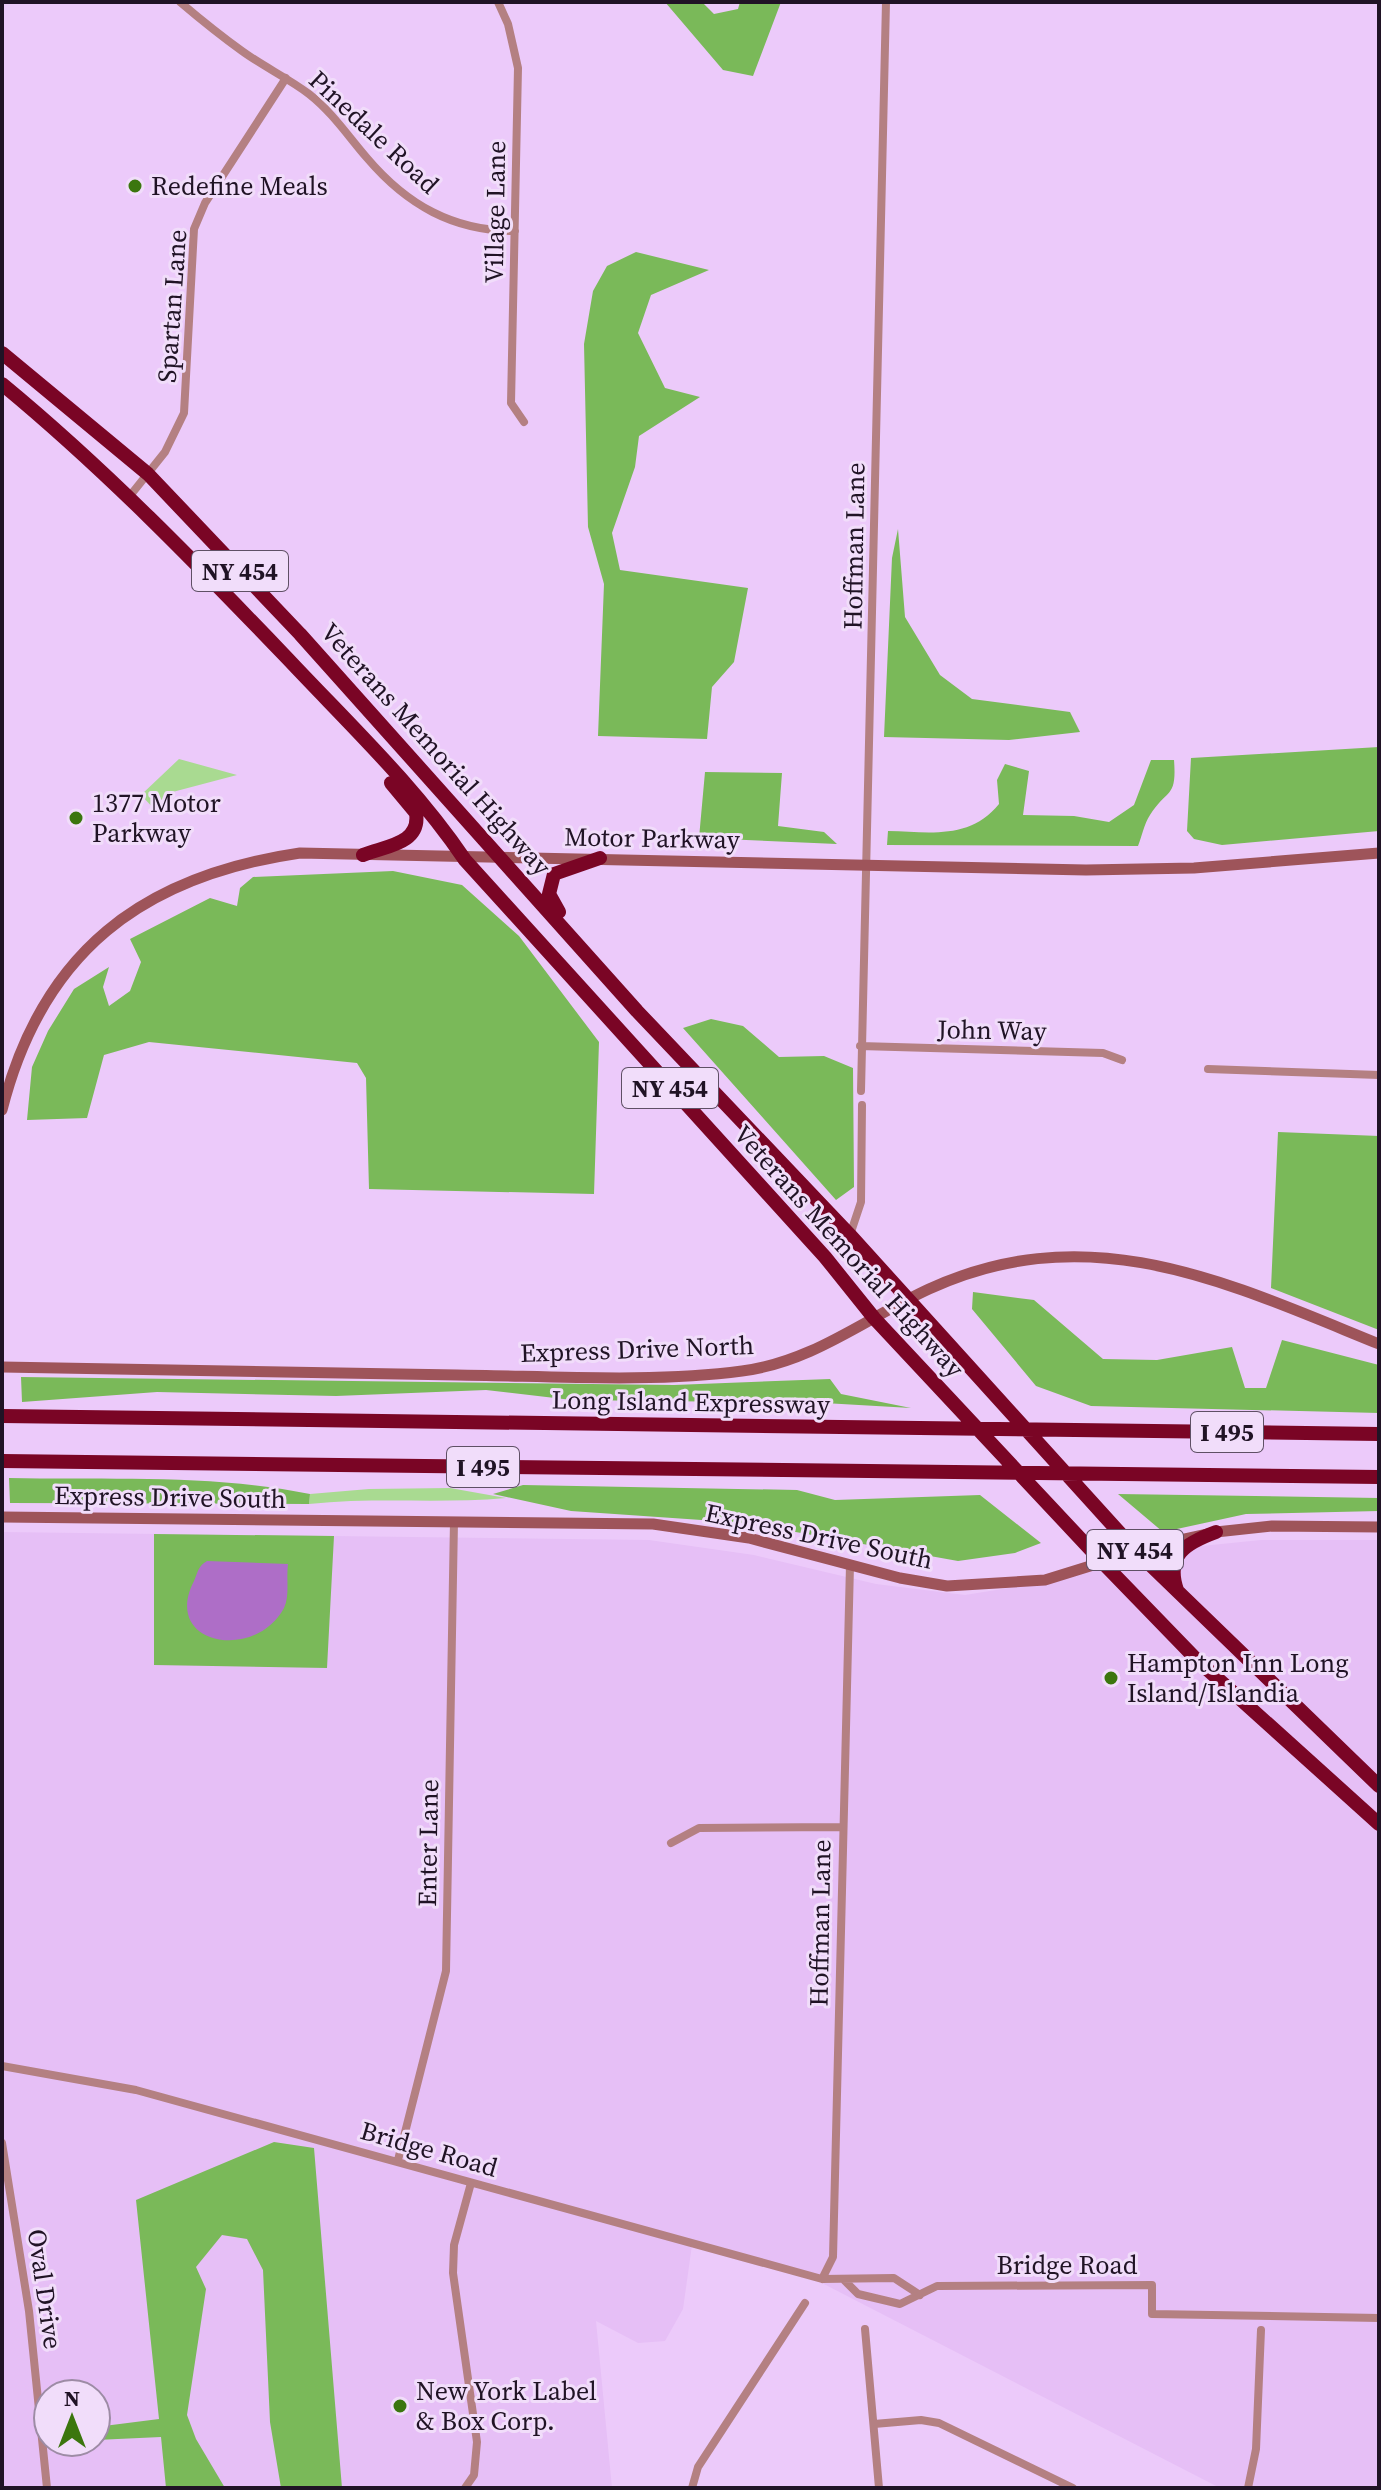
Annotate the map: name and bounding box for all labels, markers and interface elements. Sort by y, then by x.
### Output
street label: Pinedale Road [301,62,447,202]
street label: Village Lane [476,140,514,284]
place label: Redefine Meals [151,168,328,204]
marker: Redefine Meals [126,177,144,195]
street label: Spartan Lane [149,228,195,384]
street label: Hoffman Lane [835,462,873,630]
road number: NY 454 [192,551,288,591]
street label: Veterans Memorial Highway [312,615,560,884]
place label: 1377 Motor Parkway [92,785,221,851]
marker: 1377 Motor Parkway [67,809,85,827]
street label: Motor Parkway [564,818,741,858]
street label: John Way [936,1011,1048,1049]
road number: NY 454 [622,1068,718,1108]
street label: Veterans Memorial Highway [725,1117,973,1386]
street label: Express Drive North [519,1327,755,1371]
street label: Long Island Expressway [551,1382,831,1422]
road number: I 495 [1191,1412,1263,1452]
road number: I 495 [447,1447,519,1487]
street label: Express Drive South [54,1477,286,1517]
street label: Express Drive South [702,1494,936,1578]
road number: NY 454 [1087,1530,1183,1570]
place label: Hampton Inn Long Island/Islandia [1127,1645,1349,1711]
marker: Hampton Inn Long Island/Islandia [1102,1669,1120,1687]
street label: Enter Lane [409,1779,447,1907]
street label: Hoffman Lane [801,1839,839,2007]
street label: Bridge Road [356,2112,502,2186]
street label: Oval Drive [19,2227,71,2351]
street label: Bridge Road [996,2247,1138,2283]
place label: New York Label & Box Corp. [416,2373,597,2439]
north arrow [32,2378,112,2458]
text: N [64,2383,80,2413]
marker: New York Label & Box Corp. [391,2397,409,2415]

